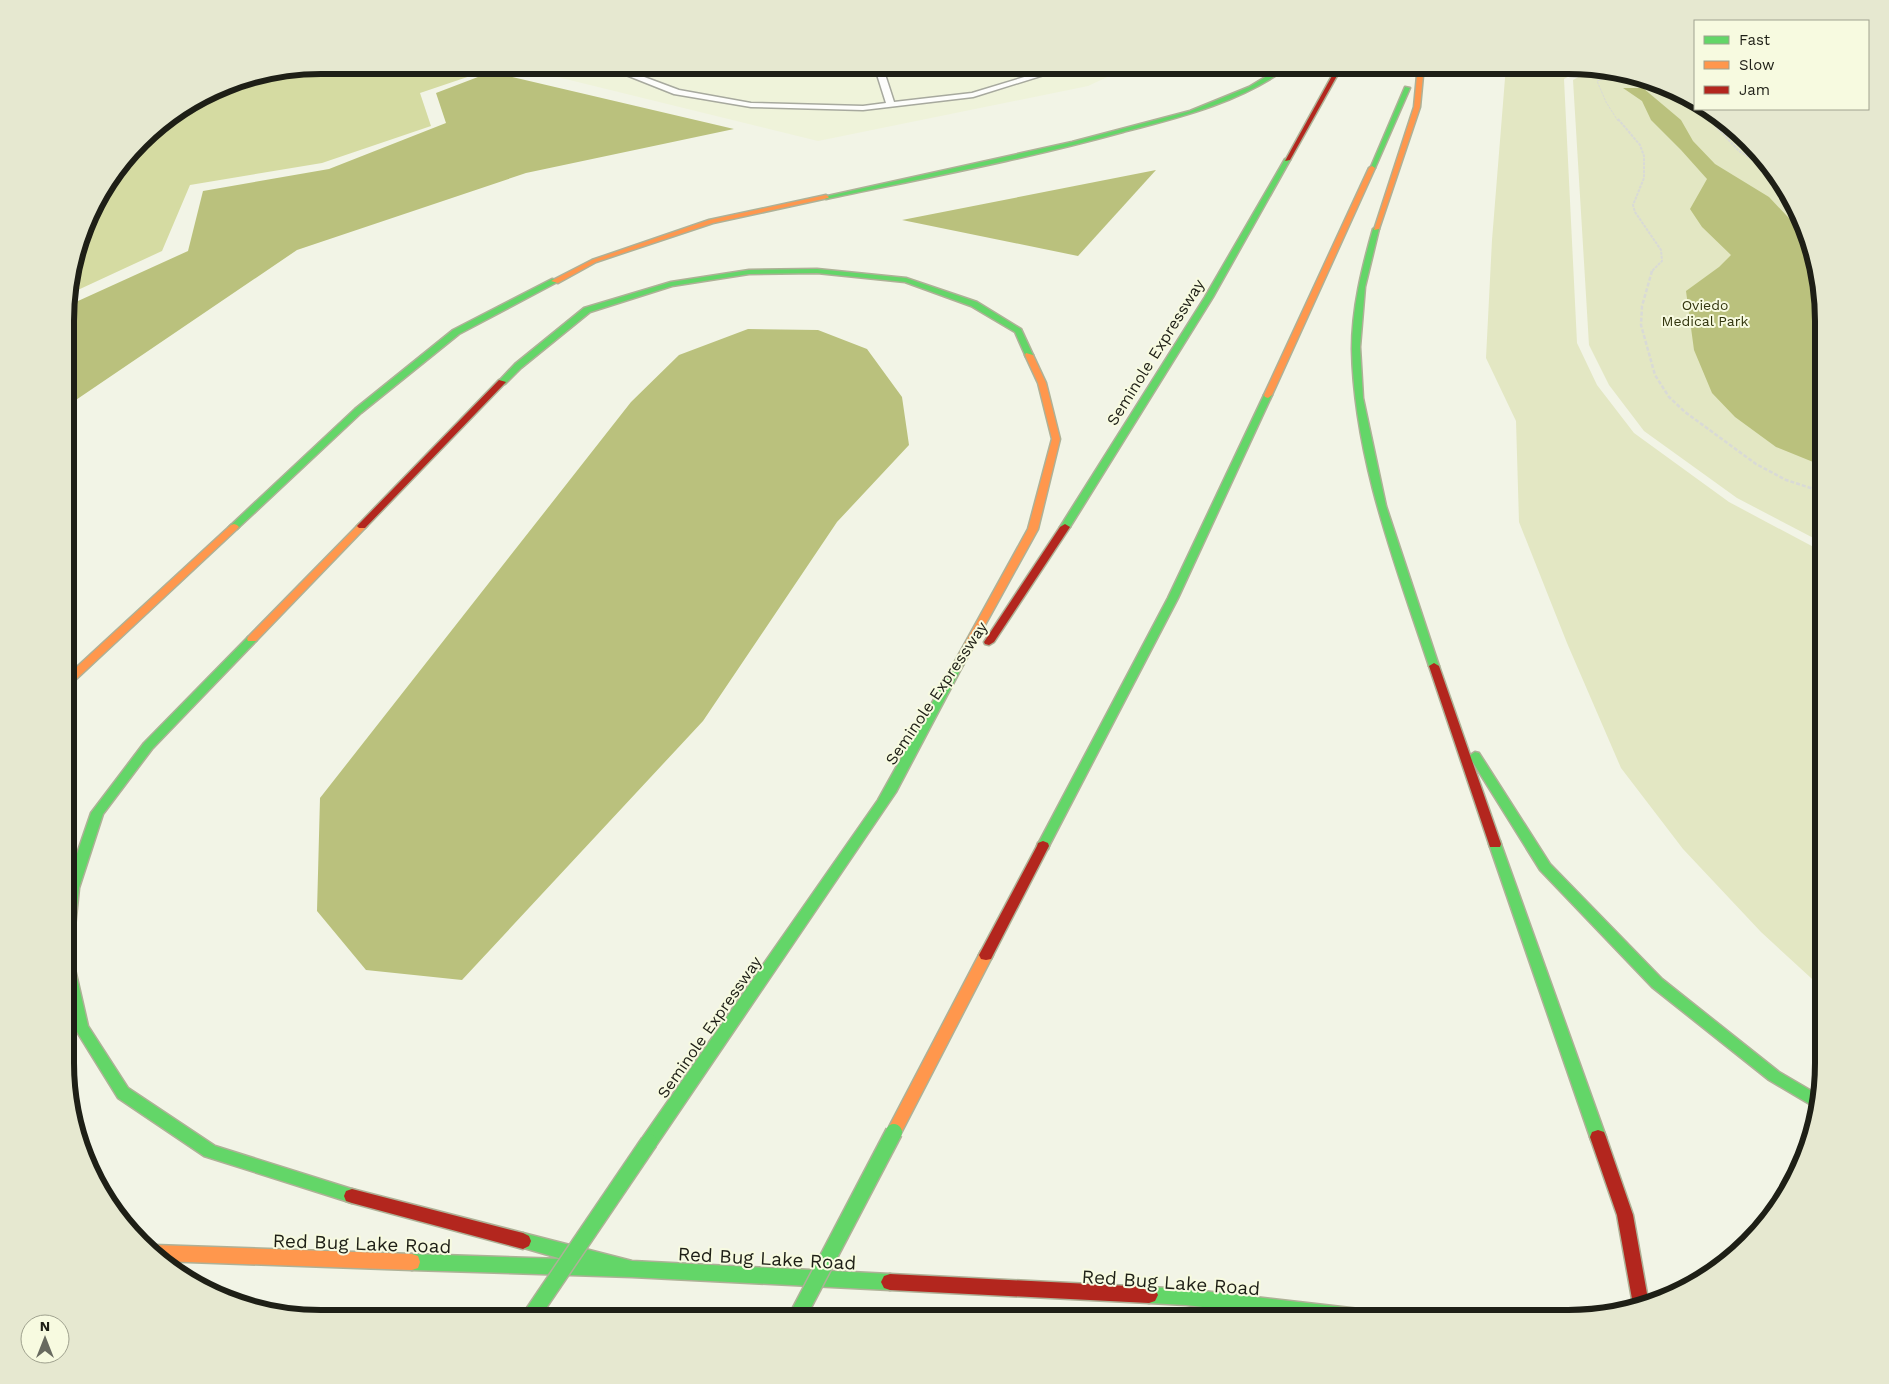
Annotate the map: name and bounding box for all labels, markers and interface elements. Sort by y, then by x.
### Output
legend [1694,20,1869,110]
text: Fast [1739,31,1771,49]
text: Slow [1739,56,1775,74]
text: Jam [1739,81,1770,99]
street label: Seminole Expressway [1103,275,1209,429]
park label: Oviedo Medical Park [1662,297,1748,329]
street label: Seminole Expressway [881,617,992,769]
street label: Seminole Expressway [653,952,766,1102]
street label: Red Bug Lake Road [272,1229,452,1258]
street label: Red Bug Lake Road [677,1242,857,1275]
street label: Red Bug Lake Road [1081,1265,1261,1300]
north arrow [20,1314,70,1364]
text: N [40,1318,50,1334]

